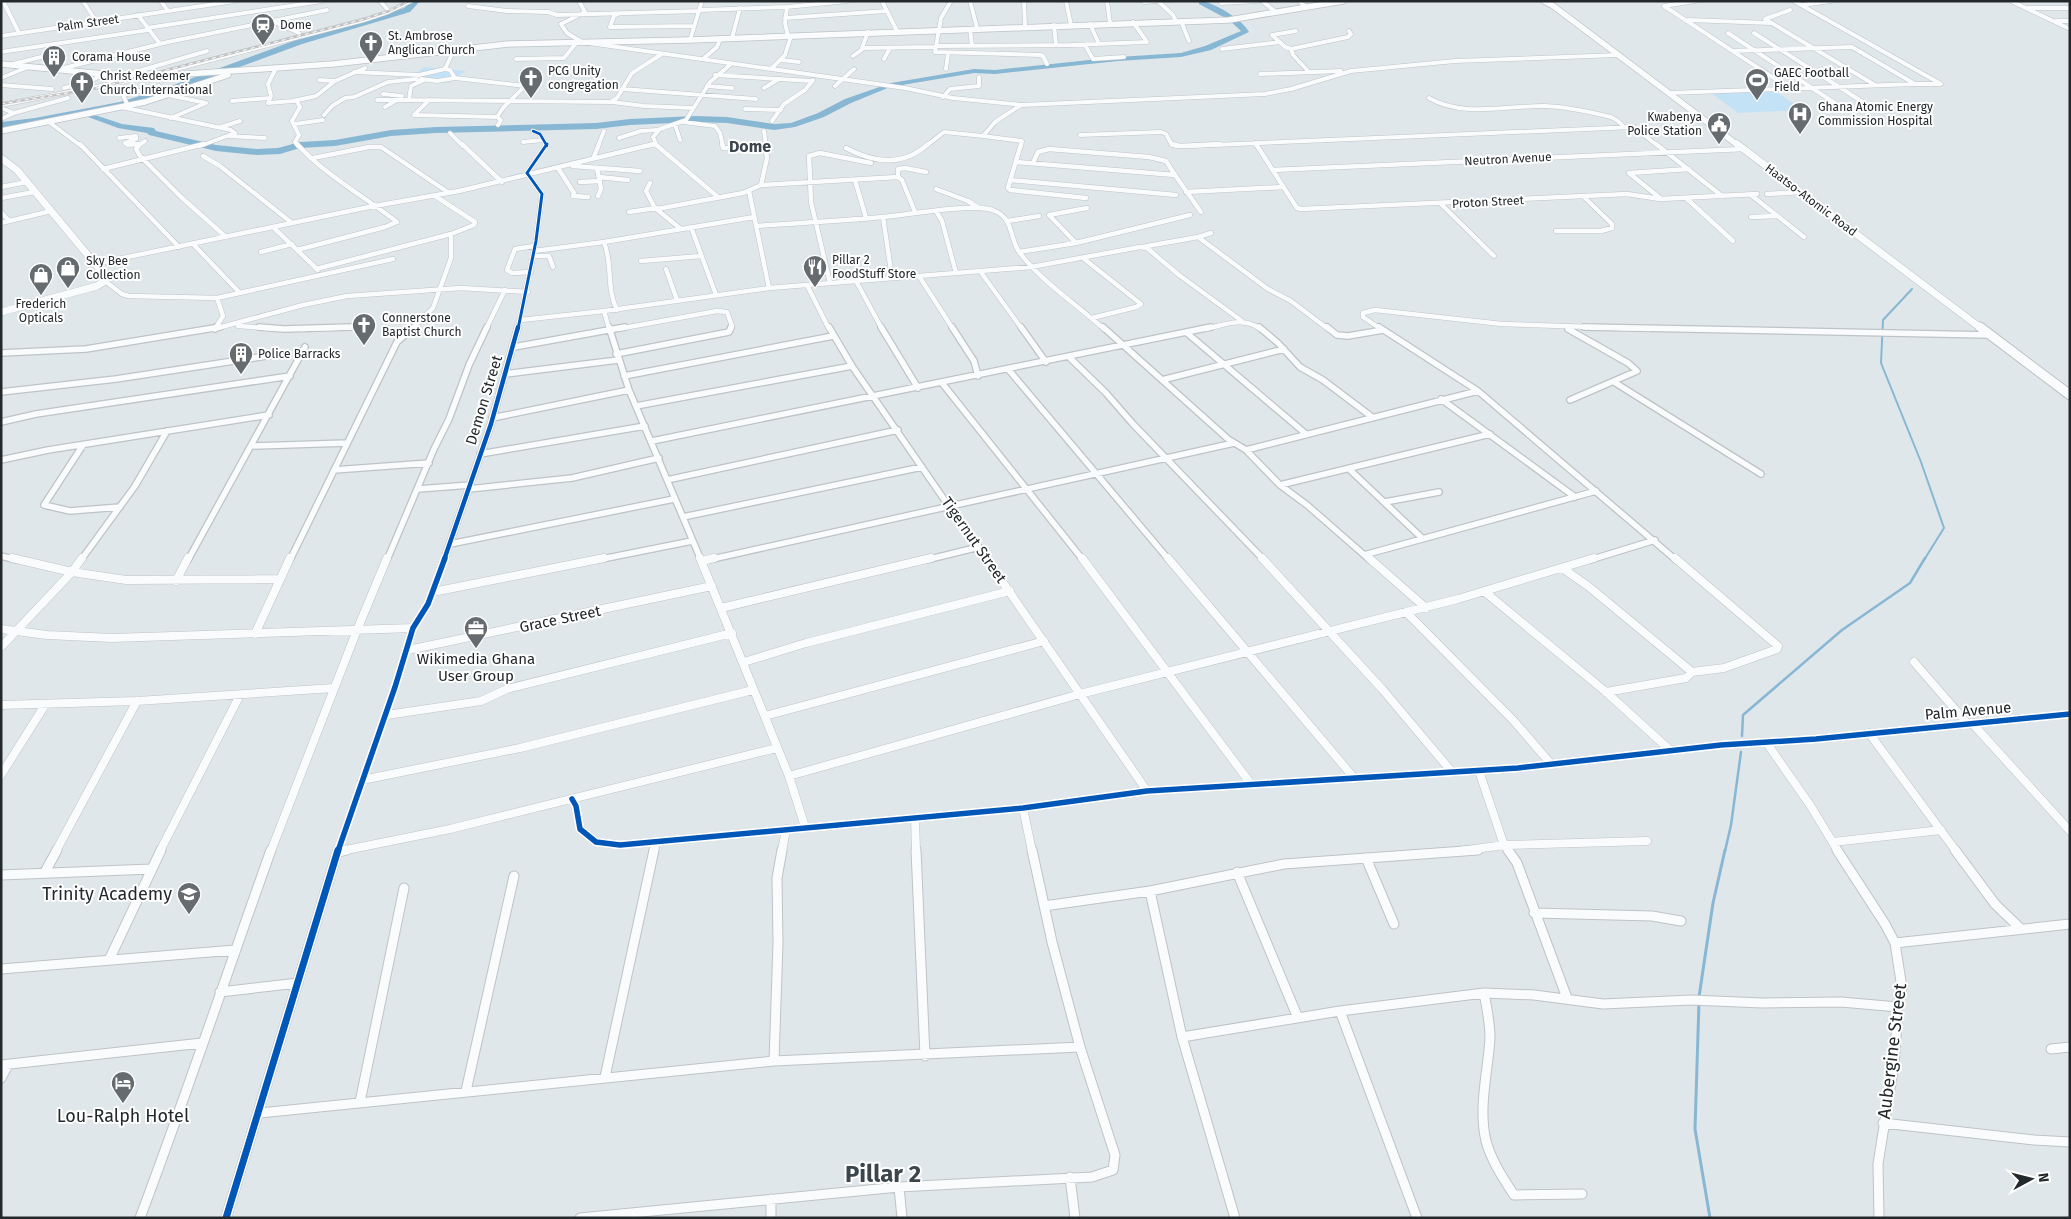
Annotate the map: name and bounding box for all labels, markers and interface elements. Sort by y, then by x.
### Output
street label: Palm Street [56,12,120,34]
station icon: Dome [250,12,276,46]
place label: Dome [280,18,312,32]
place label: St. Ambrose Anglican Church [388,29,475,57]
church icon: St. Ambrose Anglican Church [358,30,384,64]
building icon: Corama House [41,44,67,78]
place label: Corama House [72,50,151,64]
place label: PCG Unity congregation [548,64,619,92]
church icon: PCG Unity congregation [518,65,544,99]
place label: GAEC Football Field [1774,66,1849,94]
sports icon: GAEC Football Field [1744,67,1770,101]
place label: Christ Redeemer Church International [100,69,212,97]
church icon: Christ Redeemer Church International [69,70,95,104]
place label: Ghana Atomic Energy Commission Hospital [1818,100,1933,128]
hospital icon: Ghana Atomic Energy Commission Hospital [1787,101,1813,135]
place label: Kwabenya Police Station [1627,110,1702,138]
public building icon: Kwabenya Police Station [1706,111,1732,145]
district label: Dome [729,137,771,156]
street label: Neutron Avenue [1464,150,1552,168]
street label: Haatso-Atomic Road [1762,161,1860,239]
street label: Proton Street [1452,193,1525,211]
place label: Pillar 2 FoodStuff Store [832,253,916,281]
place label: Sky Bee Collection [86,254,141,282]
restaurant icon: Pillar 2 FoodStuff Store [802,254,828,288]
shop icon: Sky Bee Collection [55,255,81,289]
shop icon: Frederich Opticals [28,262,54,296]
place label: Frederich Opticals [16,297,66,325]
place label: Connerstone Baptist Church [382,311,461,339]
church icon: Connerstone Baptist Church [351,312,377,346]
building icon: Police Barracks [228,341,254,375]
place label: Police Barracks [258,347,341,361]
street label: Demon Street [462,352,506,447]
street label: Tigernut Street [938,493,1011,587]
street label: Grace Street [518,601,603,636]
office icon: Wikimedia Ghana User Group [463,615,489,649]
place label: Wikimedia Ghana User Group [417,650,535,685]
street label: Palm Avenue [1924,698,2012,724]
school or university icon: Trinity Academy [176,881,202,915]
place label: Trinity Academy [42,883,172,905]
street label: Aubergine Street [1873,981,1911,1120]
hotel icon: Lou-Ralph Hotel [110,1070,136,1104]
place label: Lou-Ralph Hotel [57,1105,189,1127]
north arrow [2006,1154,2056,1204]
district label: Pillar 2 [845,1160,921,1188]
text: N [2034,1172,2052,1183]

